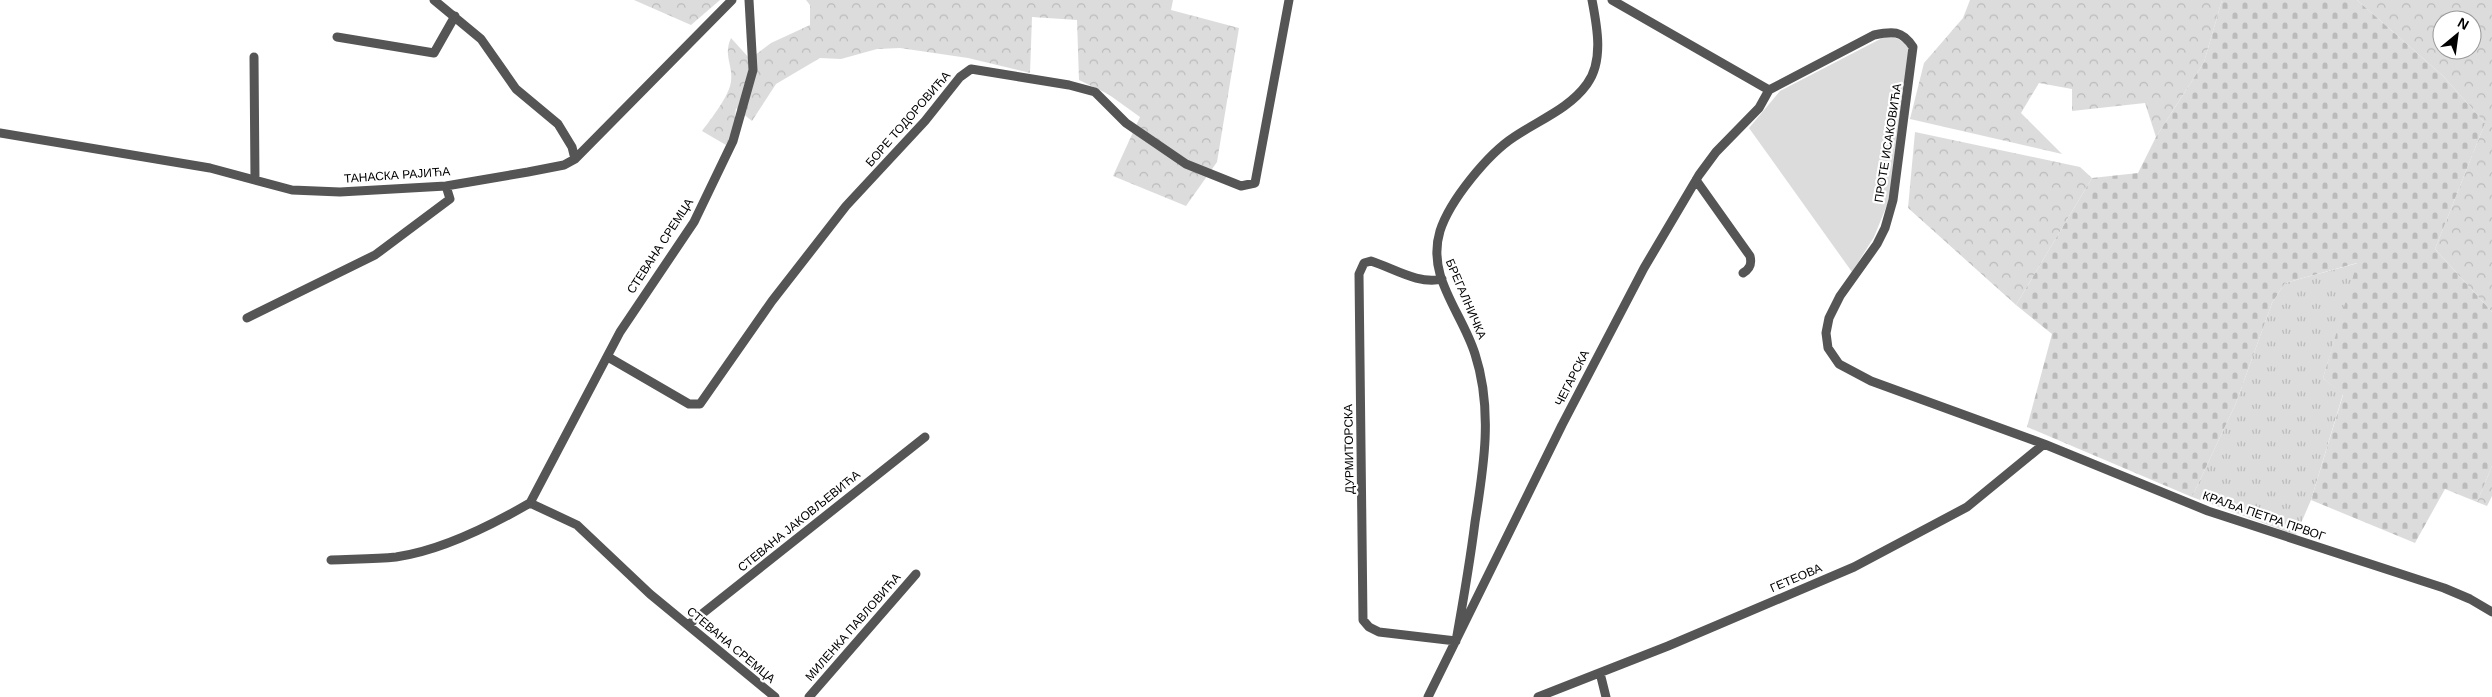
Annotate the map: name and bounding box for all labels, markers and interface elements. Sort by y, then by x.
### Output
north arrow [2432,10,2482,60]
text: N [2455,14,2472,33]
street label: БОРЕ ТОДОРОВИЋА [863,68,953,170]
street label: ПРОТЕ ИСАКОВИЋА [1872,82,1904,204]
street label: ТАНАСКА РАЈИЋА [343,164,451,186]
street label: СТЕВАНА СРЕМЦА [624,196,696,296]
street label: БРЕГАЛНИЧКА [1443,257,1489,341]
street label: ЧЕГАРСКА [1552,348,1592,408]
street label: ДУРМИТОРСКА [1341,404,1357,494]
street label: СТЕВАНА ЈАКОВЉЕВИЋА [735,467,863,575]
street label: КРАЉА ПЕТРА ПРВОГ [2201,488,2328,544]
street label: ГЕТЕОВА [1768,561,1824,595]
street label: МИЛЕНКА ПАВЛОВИЋА [802,570,904,684]
street label: СТЕВАНА СРЕМЦА [684,604,778,686]

